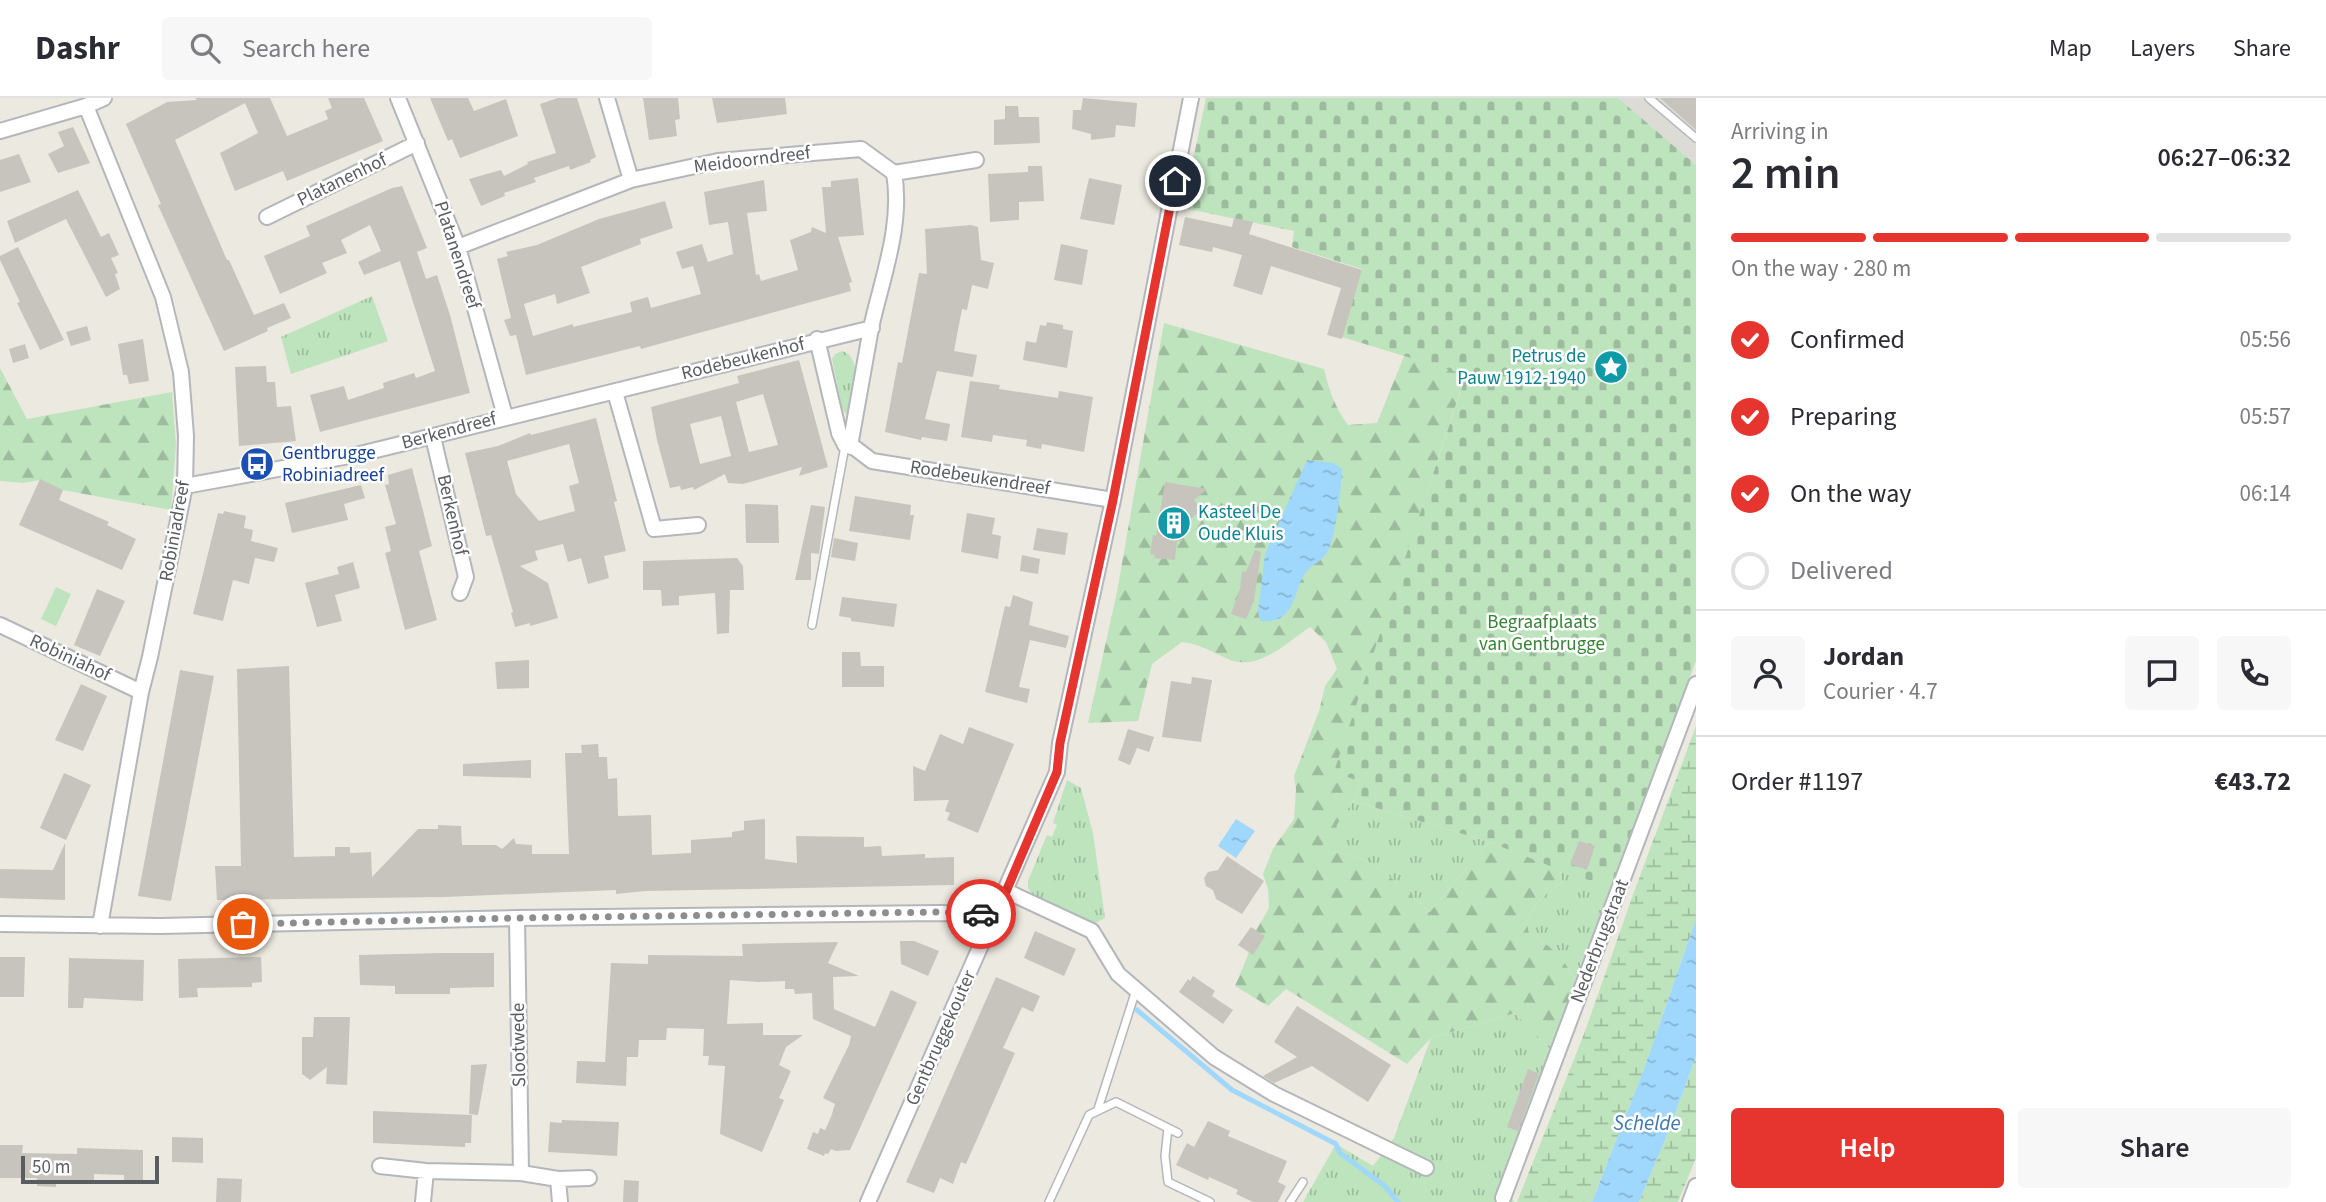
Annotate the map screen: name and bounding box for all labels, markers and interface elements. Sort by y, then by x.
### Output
search box [162,17,652,80]
text: Dashr [35,25,120,72]
icon: search [186,29,224,67]
text: Search here [242,30,370,67]
text: Map [2049,31,2092,66]
text: Layers [2130,31,2195,66]
text: Share [2233,31,2291,66]
text: Arriving in [1731,115,1829,148]
street label: Meidoorndreef [692,139,813,181]
text: 06:27–06:32 [2158,139,2291,176]
text: 2 min [1731,141,1840,206]
street label: Platanenhof [293,146,393,213]
pin [1145,151,1205,211]
icon: home [1156,162,1194,200]
street label: Platanendreef [427,198,488,314]
text: On the way · 280 m [1731,252,1911,285]
icon: check [1731,321,1769,359]
text: Confirmed [1790,321,1905,358]
text: 05:56 [2240,323,2291,356]
street label: Rodebeukenhof [679,330,809,387]
place label: Petrus de Pauw 1912-1940 [1457,343,1586,392]
place icon: Petrus de Pauw 1912-1940 [1592,348,1630,386]
icon: check [1731,398,1769,436]
text: Preparing [1790,398,1896,435]
text: 05:57 [2240,400,2291,433]
street label: Berkendreef [398,405,501,457]
place label: Gentbrugge Robiniadreef [282,440,385,489]
bus stop icon: Gentbrugge Robiniadreef [238,445,276,483]
street label: Rodebeukendreef [908,454,1053,503]
street label: Berkenhof [430,472,475,559]
icon: check [1731,475,1769,513]
text: On the way [1790,475,1911,512]
street label: Robiniadreef [153,477,197,584]
text: 06:14 [2240,477,2291,510]
place label: Kasteel De Oude Kluis [1198,499,1284,548]
building icon: Kasteel De Oude Kluis [1155,504,1193,542]
text: Delivered [1790,552,1893,589]
park label: Begraafplaats van Gentbrugge [1479,609,1605,658]
street label: Robiniahof [25,627,116,689]
button: person [1731,636,1805,710]
button: chat [2125,636,2199,710]
button: phone [2217,636,2291,710]
text: Jordan [1823,638,1904,675]
text: Courier · 4.7 [1823,675,1938,708]
text: Order #1197 [1731,763,1863,800]
text: €43.72 [2215,763,2291,800]
street label: Nederbrugstraat [1564,875,1636,1007]
courier [946,879,1016,949]
pin [213,894,273,954]
icon: car [962,895,1000,933]
icon: bag [224,905,262,943]
street label: Gentbruggekouter [899,966,983,1110]
street label: Slootwede [505,1002,533,1088]
water label: Schelde [1613,1108,1681,1138]
button: Help [1731,1108,2004,1188]
button: Share [2018,1108,2291,1188]
scale bar [21,1153,159,1185]
text: 50 m [32,1154,70,1181]

